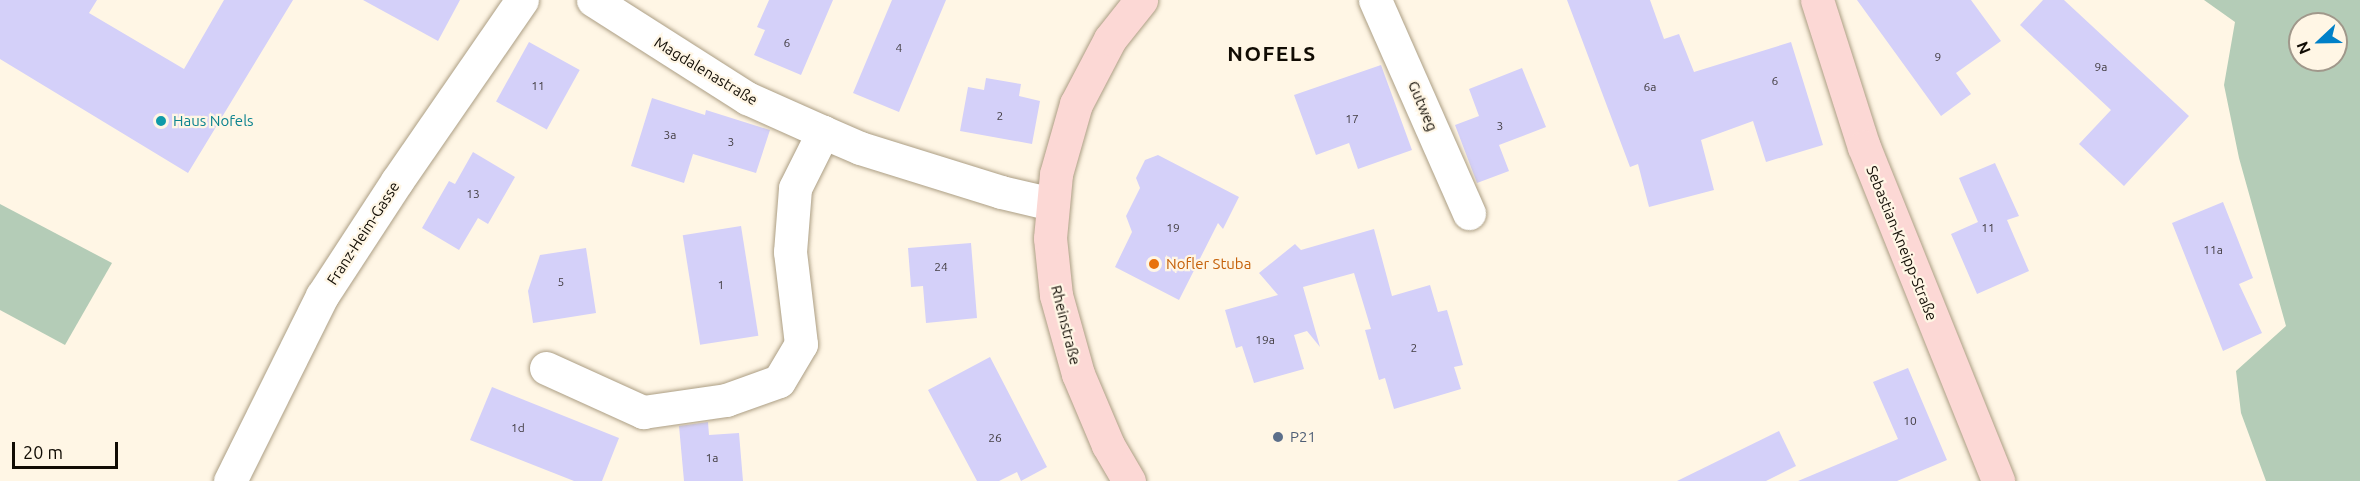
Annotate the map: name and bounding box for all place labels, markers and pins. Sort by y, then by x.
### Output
place label: Haus Nofels [173,112,254,130]
marker: Haus Nofels [154,114,168,128]
place label: Nofler Stuba [1166,255,1251,273]
marker: Nofler Stuba [1147,257,1161,271]
place label: P21 [1290,428,1316,446]
marker: P21 [1271,430,1285,444]

